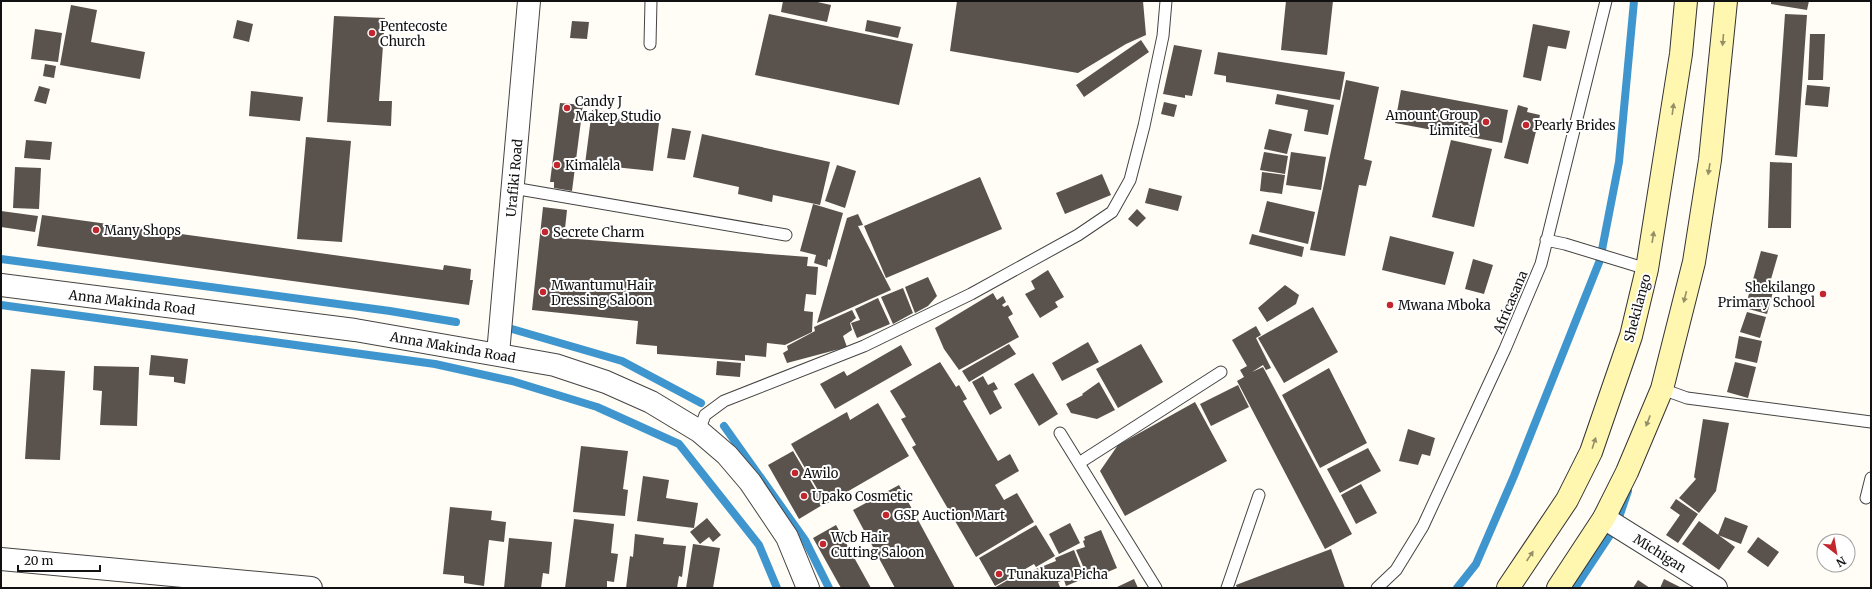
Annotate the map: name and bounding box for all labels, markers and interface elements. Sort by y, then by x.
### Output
place label: Pentecoste Church [380,18,447,50]
marker: Pentecoste Church [367,28,377,38]
one-way arrow [1719,34,1726,46]
place label: Candy J Makep Studio [575,93,661,125]
marker: Candy J Makep Studio [562,103,572,113]
one-way arrow [1670,103,1676,115]
place label: Amount Group Limited [1384,107,1478,139]
marker: Amount Group Limited [1481,117,1491,127]
place label: Pearly Brides [1534,117,1616,134]
marker: Pearly Brides [1521,120,1531,130]
street label: Urafiki Road [503,138,526,218]
place label: Kimalela [565,157,620,174]
marker: Kimalela [552,160,562,170]
one-way arrow [1706,163,1712,175]
place label: Many Shops [104,222,181,239]
place label: Secrete Charm [553,224,644,241]
marker: Many Shops [91,225,101,235]
marker: Secrete Charm [540,227,550,237]
one-way arrow [1650,231,1656,244]
street label: Africasana [1489,268,1531,337]
street label: Shekilango [1620,272,1655,344]
place label: Mwantumu Hair Dressing Saloon [551,277,654,309]
place label: Shekilango Primary School [1718,279,1815,311]
street label: Anna Makinda Road [67,286,196,319]
marker: Mwantumu Hair Dressing Saloon [538,287,548,297]
marker: Shekilango Primary School [1818,289,1828,299]
one-way arrow [1682,291,1688,303]
place label: Mwana Mboka [1398,297,1491,314]
marker: Mwana Mboka [1385,300,1395,310]
street label: Anna Makinda Road [388,328,517,367]
one-way arrow [1645,416,1651,428]
one-way arrow [1591,437,1597,449]
place label: Awilo [802,465,839,482]
marker: Awilo [790,468,800,478]
place label: Upako Cosmetic [812,488,913,505]
marker: Upako Cosmetic [799,491,809,501]
place label: GSP Auction Mart [894,507,1005,524]
marker: GSP Auction Mart [881,510,891,520]
place label: Wcb Hair Cutting Saloon [830,529,925,561]
street label: Michigan [1630,530,1690,577]
north arrow [1816,533,1856,573]
marker: Wcb Hair Cutting Saloon [818,539,828,549]
scale bar [18,547,100,573]
one-way arrow [1526,550,1534,561]
text: 20 m [24,553,53,568]
text: N [1834,553,1848,570]
place label: Tunakuza Picha [1007,566,1108,583]
marker: Tunakuza Picha [994,569,1004,579]

